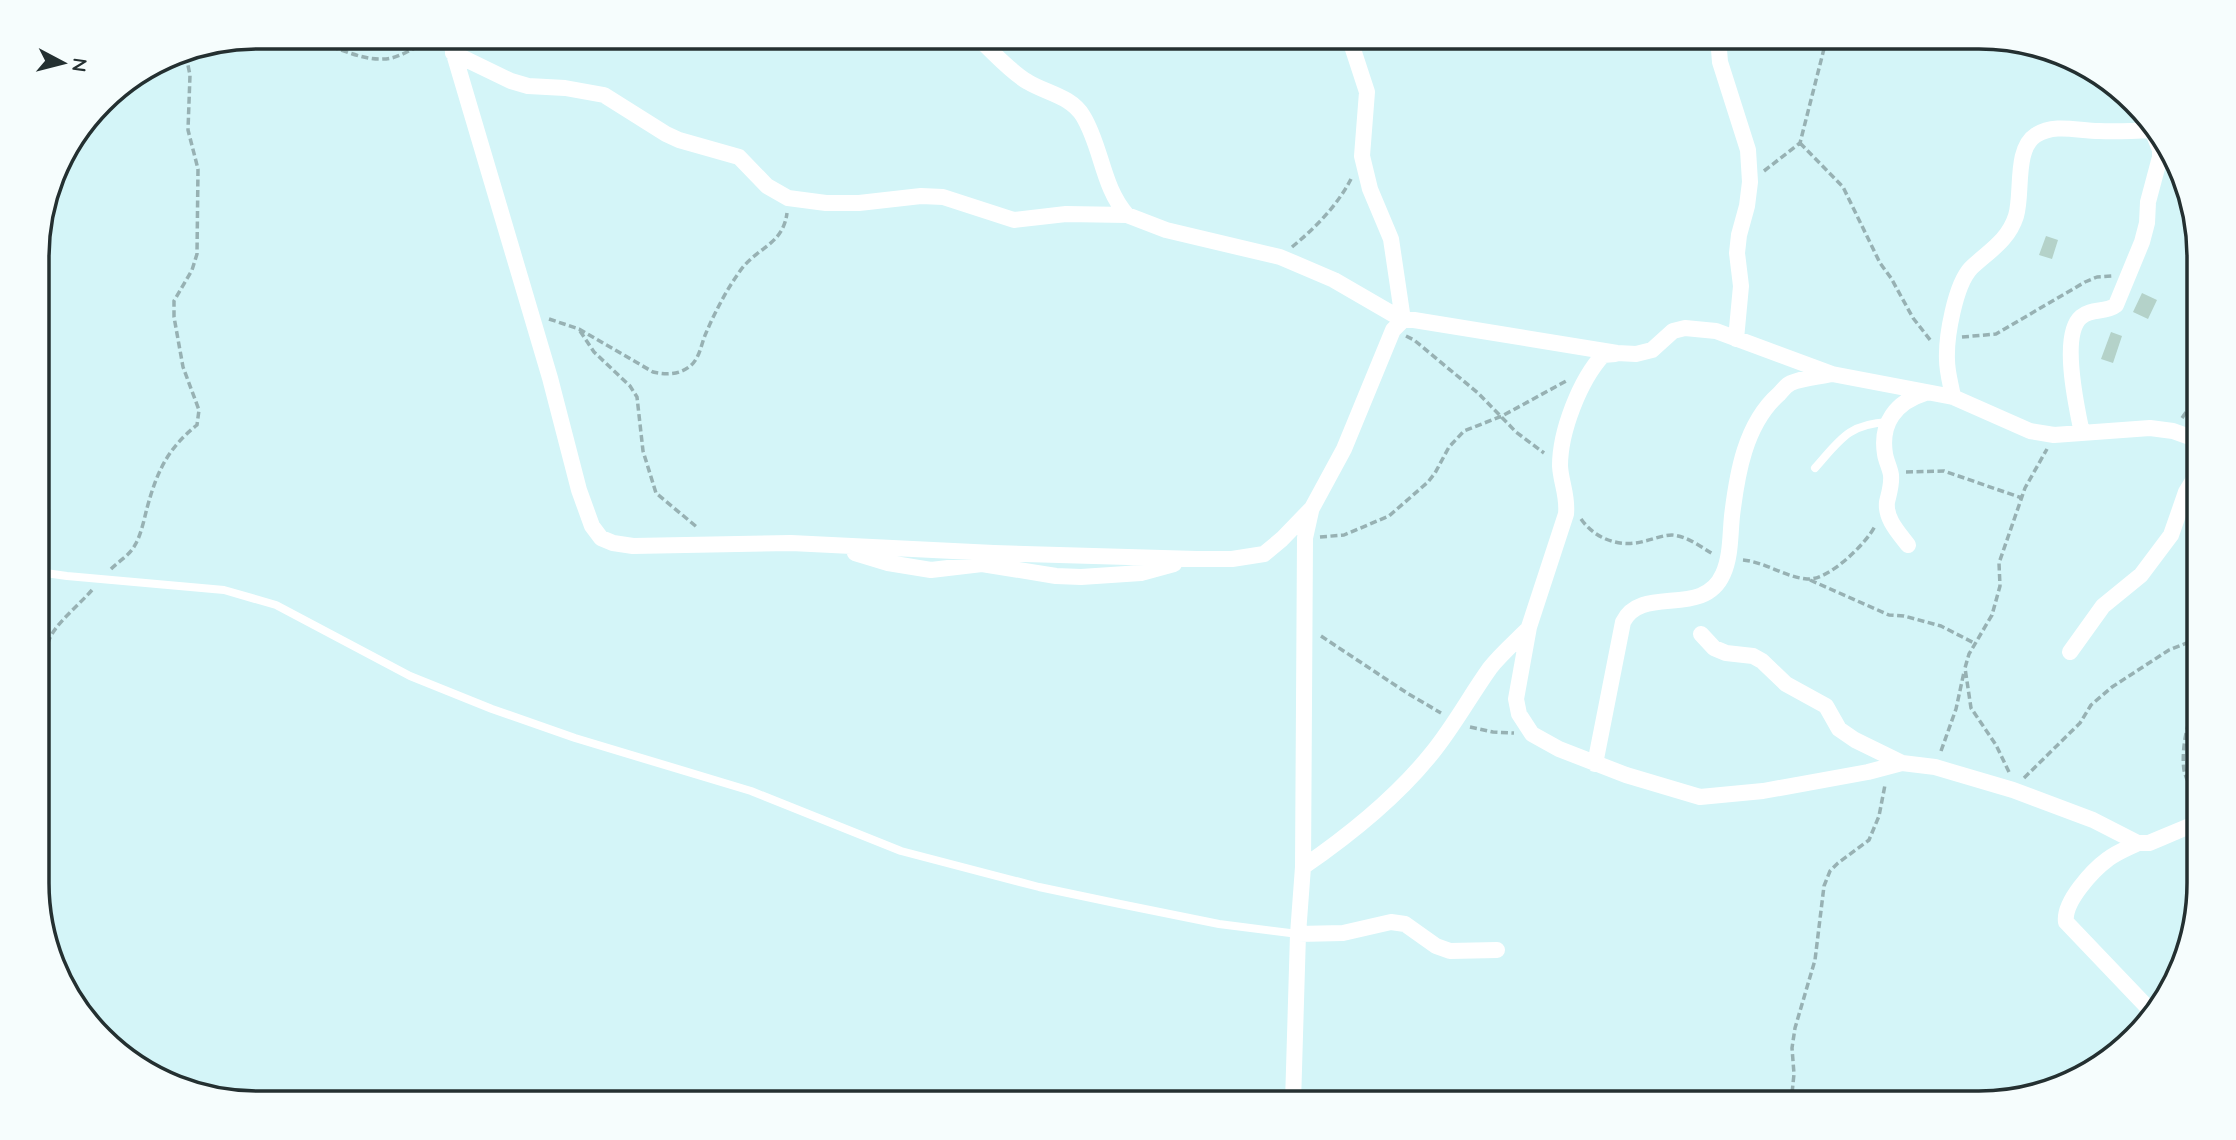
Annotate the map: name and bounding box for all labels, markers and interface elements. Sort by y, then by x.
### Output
north arrow [28,28,98,98]
text: N [67,57,93,73]

